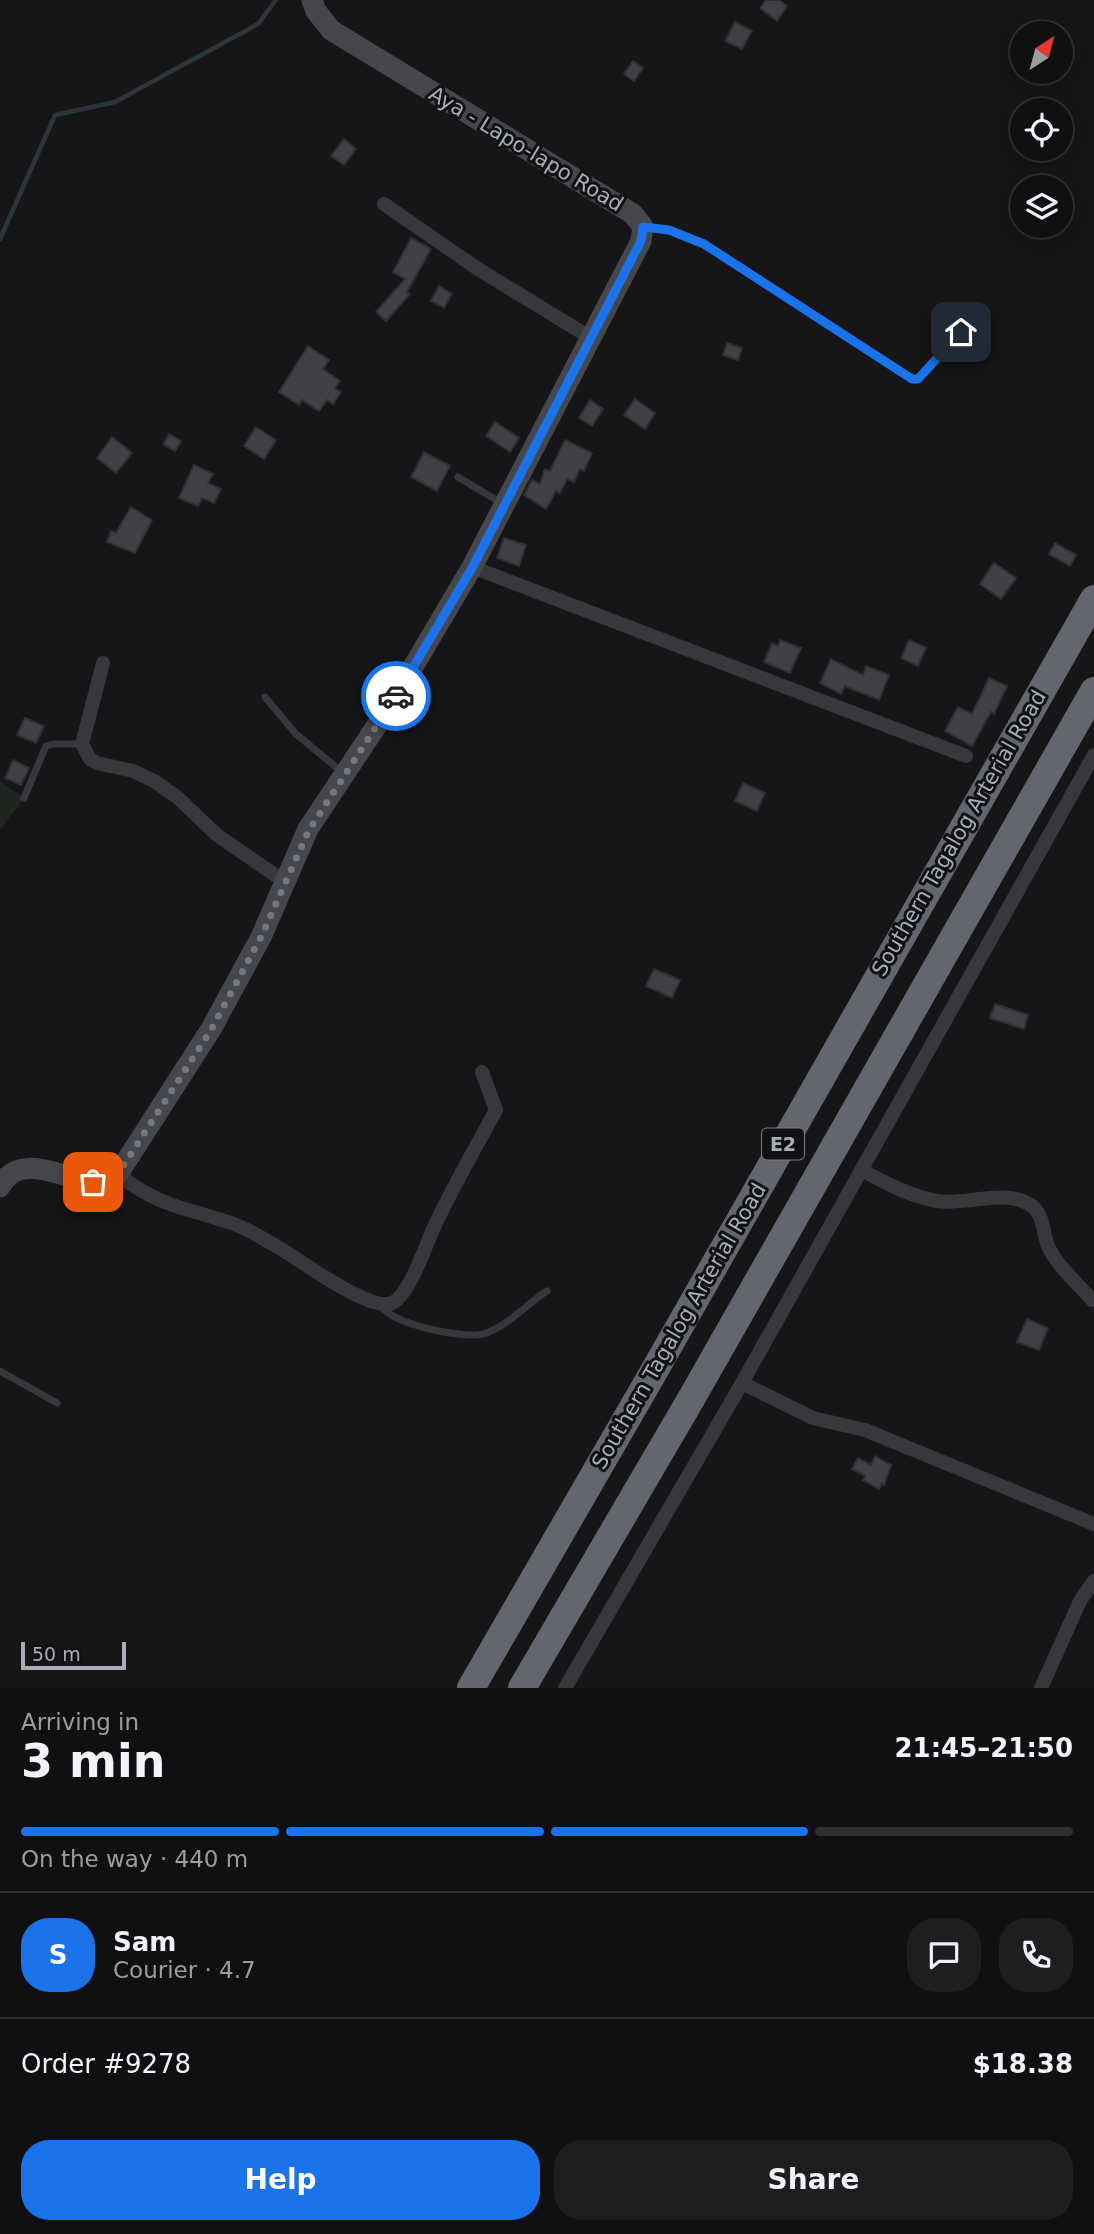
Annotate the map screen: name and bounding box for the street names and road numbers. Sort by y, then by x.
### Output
street label: Aya - Lapo-lapo Road [425,82,627,216]
street label: Southern Tagalog Arterial Road [867,686,1051,980]
road number: E2 [762,1128,804,1160]
street label: Southern Tagalog Arterial Road [587,1179,771,1473]

